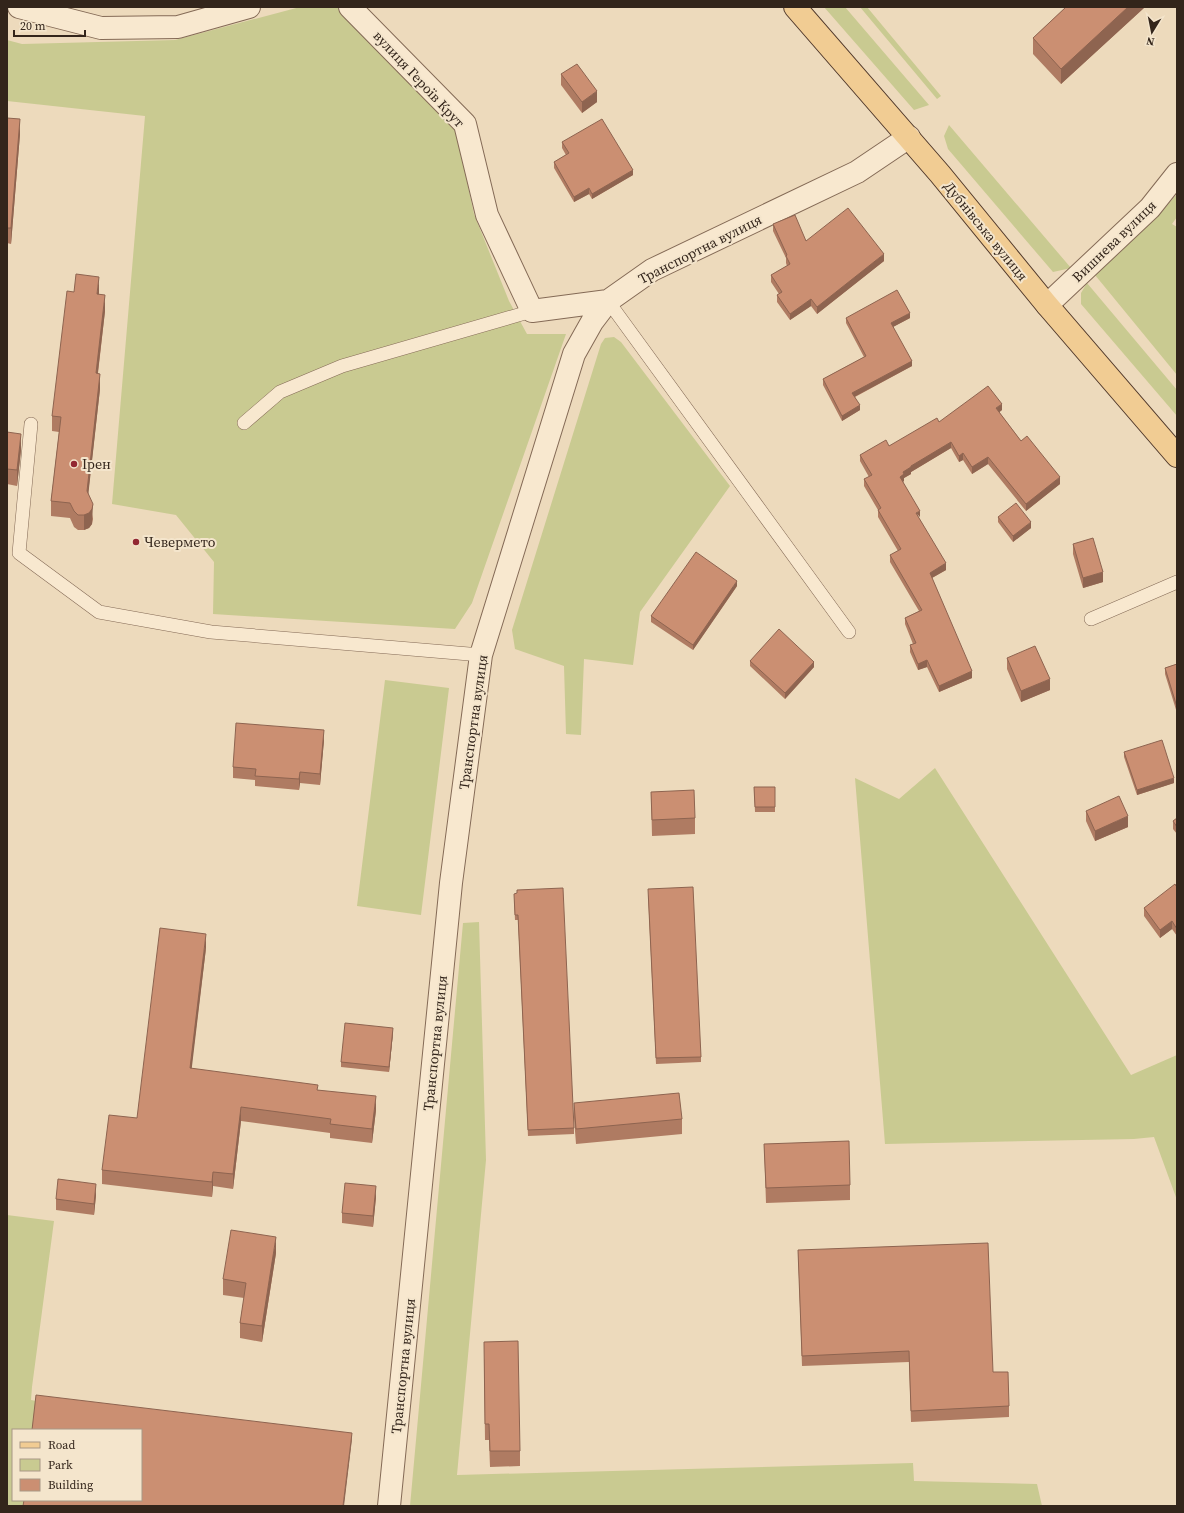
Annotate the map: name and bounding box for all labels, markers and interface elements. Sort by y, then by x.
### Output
scale bar [14,12,85,38]
north arrow [1132,12,1172,52]
text: 20 m [20,18,46,34]
street label: вулиця Героїв Крут [369,26,470,132]
text: N [1145,33,1156,49]
street label: Дубнівська вулиця [939,177,1033,285]
street label: Вишнева вулиця [1067,196,1161,286]
street label: Транспортна вулиця [635,209,765,289]
place label: Ірен [82,454,111,474]
marker: Ірен [69,459,79,469]
place label: Чевермето [144,532,216,552]
marker: Чевермето [131,537,141,547]
street label: Транспортна вулиця [454,653,492,791]
street label: Транспортна вулиця [418,974,452,1112]
street label: Транспортна вулиця [386,1297,420,1435]
legend [12,1429,142,1501]
text: Road [48,1437,75,1453]
text: Park [48,1457,73,1473]
text: Building [48,1477,93,1493]

